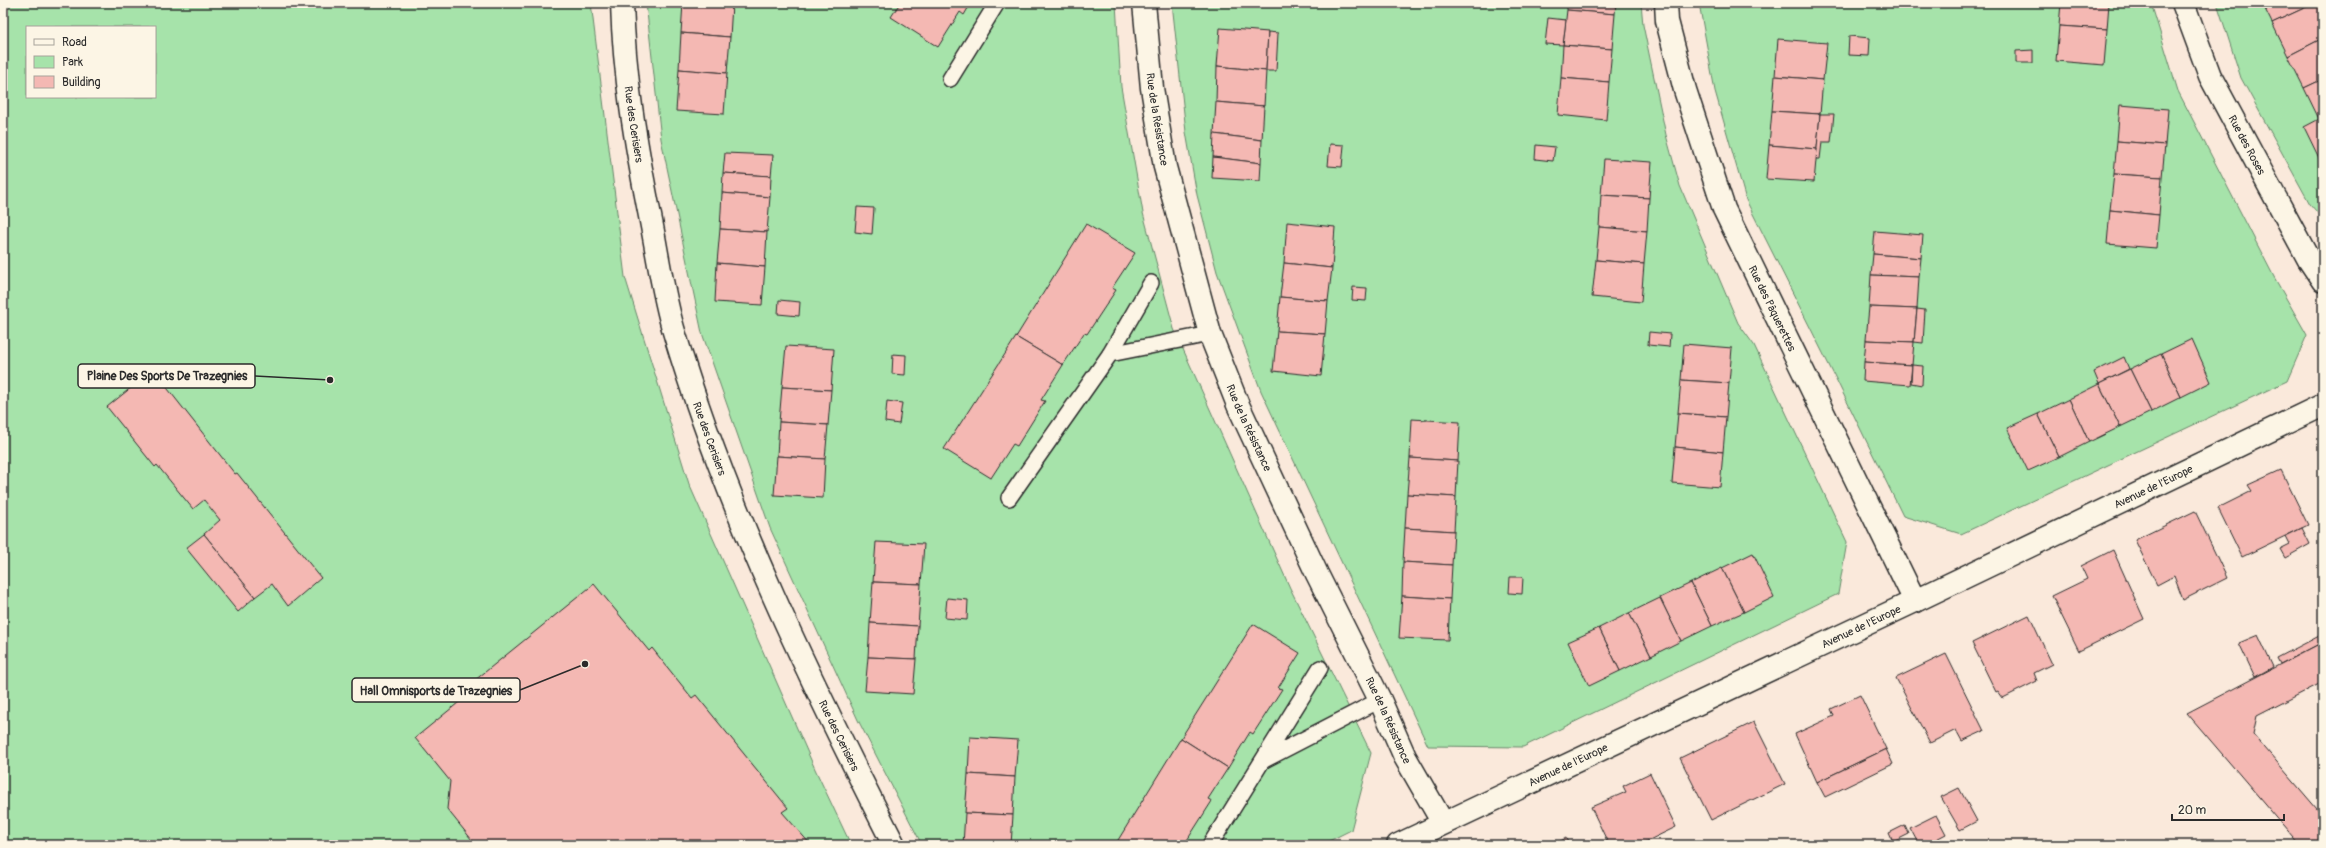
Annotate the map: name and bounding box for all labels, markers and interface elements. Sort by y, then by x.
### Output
legend [26,26,156,98]
text: Road [62,35,87,50]
text: Park [62,55,83,70]
street label: Rue de la Résistance [1144,72,1171,167]
text: Building [62,75,101,90]
street label: Rue des Cerisiers [622,85,646,164]
street label: Rue des Roses [2226,113,2268,177]
street label: Rue des Pâquerettes [1746,263,1799,353]
callout: Plaine Des Sports De Trazegnies [78,364,255,388]
text: Plaine Des Sports De Trazegnies [87,369,248,384]
street label: Rue de la Résistance [1224,383,1275,474]
street label: Rue des Cerisiers [690,400,729,477]
street label: Avenue de l'Europe [2112,462,2195,511]
street label: Avenue de l'Europe [1819,602,1903,651]
street label: Rue de la Résistance [1363,675,1414,766]
callout: Hall Omnisports de Trazegnies [352,678,520,702]
text: Hall Omnisports de Trazegnies [360,684,513,699]
street label: Rue des Cerisiers [816,698,862,773]
street label: Avenue de l'Europe [1526,740,1610,789]
scale bar [2172,796,2284,822]
text: 20 m [2178,803,2207,818]

